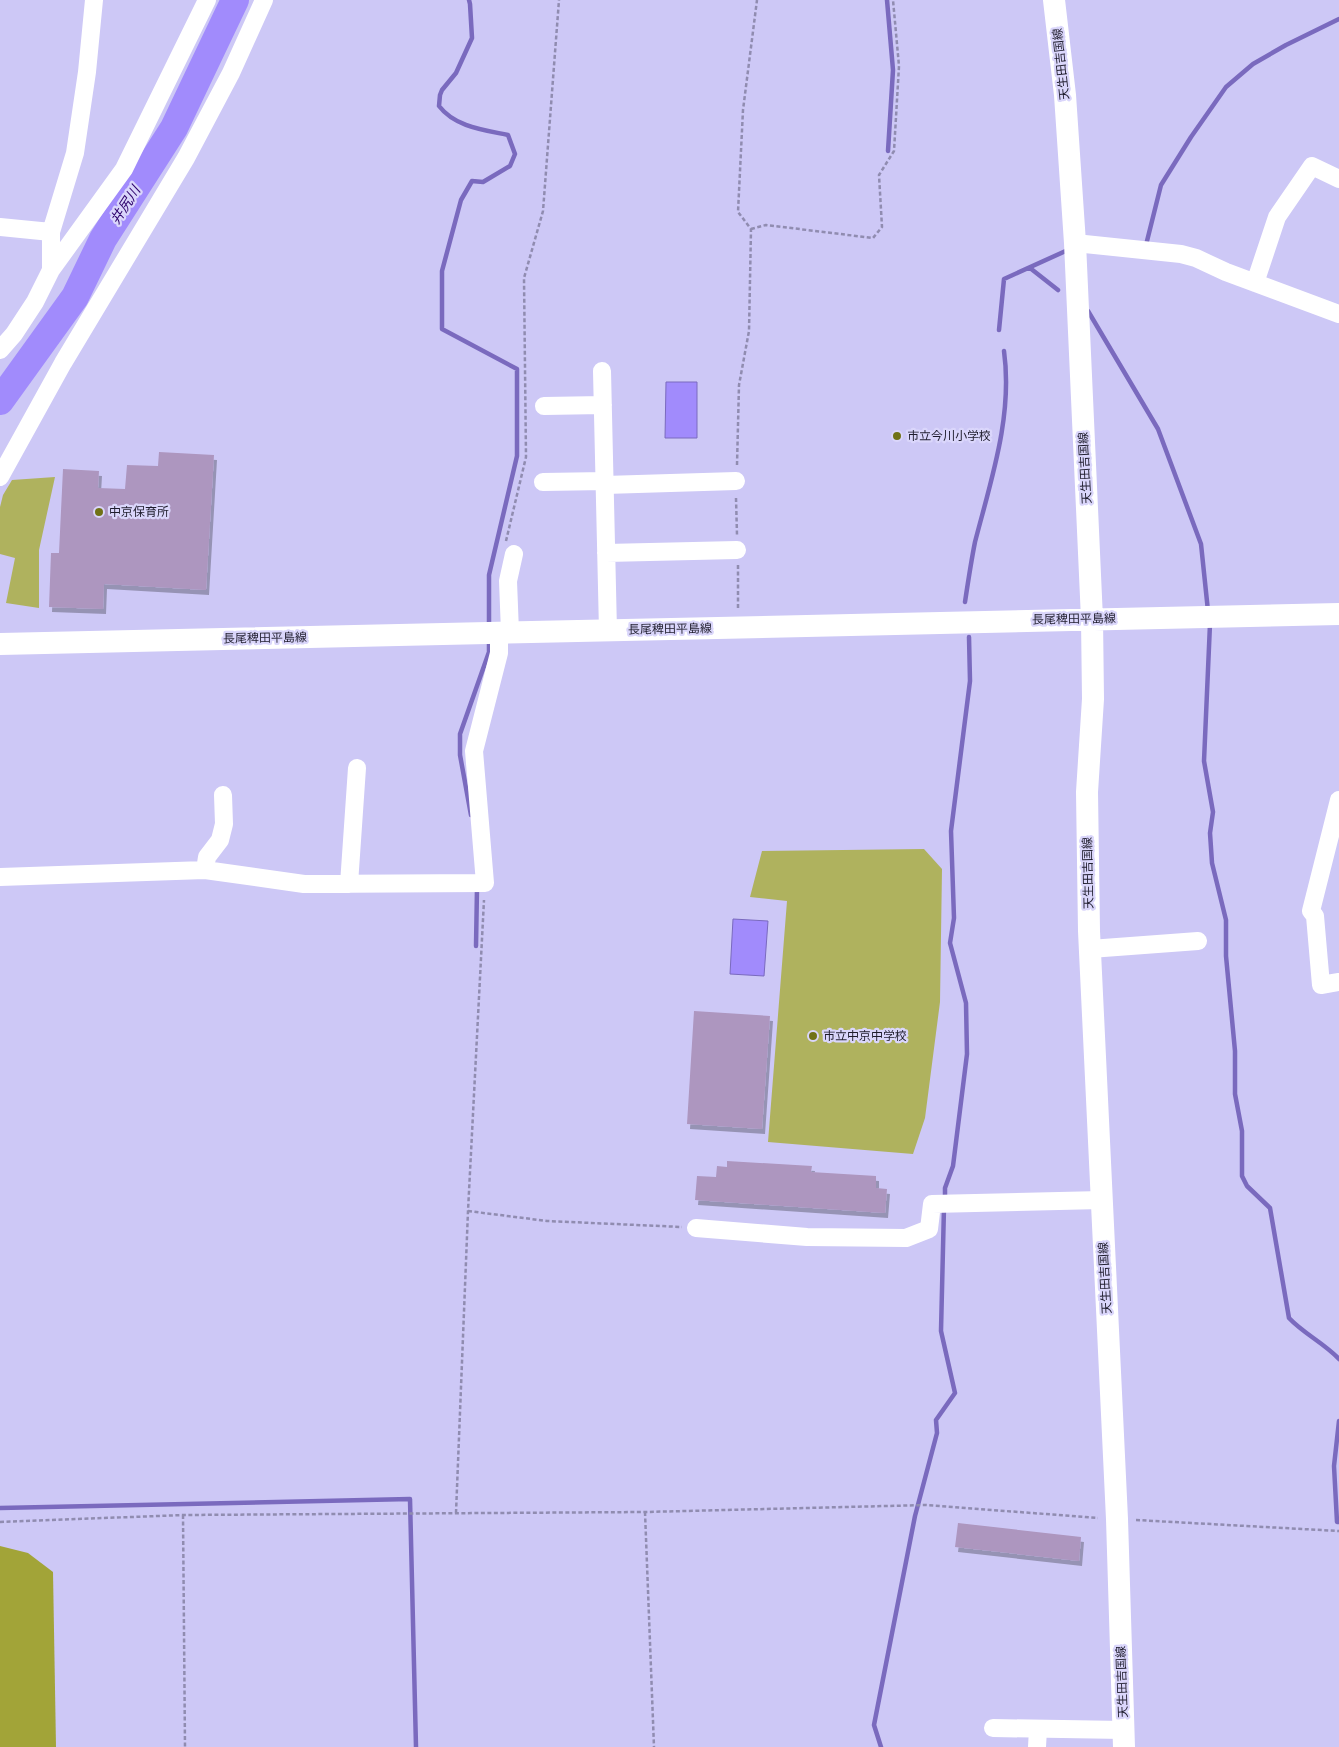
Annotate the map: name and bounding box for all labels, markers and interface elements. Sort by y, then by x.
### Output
street label: 天生田吉国線 [1050,27,1072,101]
water label: 井尻川 [107,181,144,227]
place label: 市立今川小学校 [907,429,991,443]
marker: 市立今川小学校 [891,430,903,442]
street label: 天生田吉国線 [1076,432,1094,504]
place label: 中京保育所 [109,505,169,519]
marker: 中京保育所 [93,506,105,518]
street label: 長尾稗田平島線 [1032,611,1116,627]
street label: 長尾稗田平島線 [628,621,712,637]
street label: 長尾稗田平島線 [223,630,307,646]
street label: 天生田吉国線 [1080,837,1096,909]
place label: 市立中京中学校 [823,1029,907,1043]
marker: 市立中京中学校 [807,1030,819,1042]
street label: 天生田吉国線 [1096,1242,1114,1314]
street label: 天生田吉国線 [1114,1646,1130,1718]

